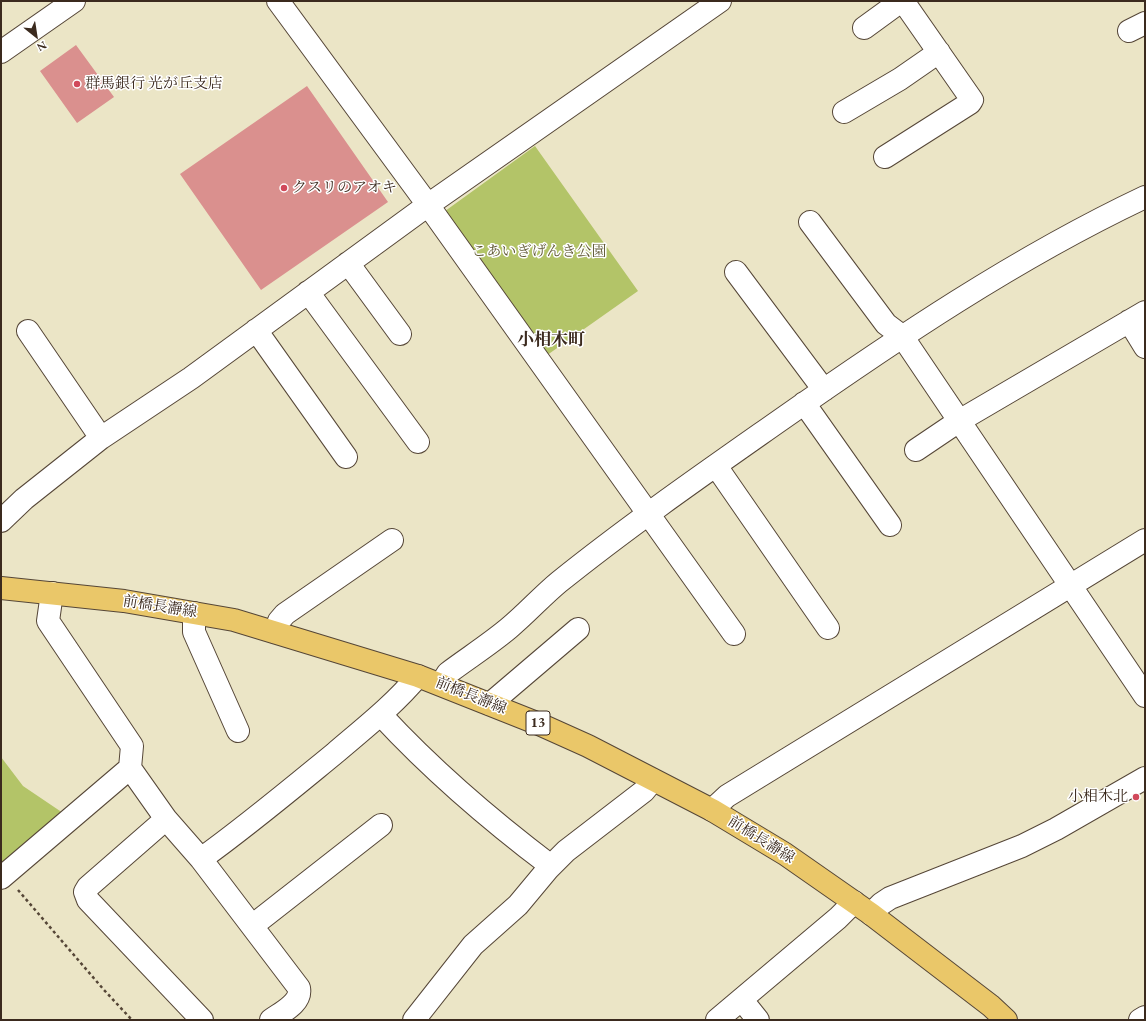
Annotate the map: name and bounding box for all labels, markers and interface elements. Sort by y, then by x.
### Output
north arrow [16,16,56,56]
text: N [35,38,49,55]
place label: 群馬銀行 光が丘支店 [85,75,223,93]
marker: 群馬銀行 光が丘支店 [72,79,82,89]
place label: クスリのアオキ [292,179,397,197]
marker: クスリのアオキ [279,183,289,193]
park label: こあいぎげんき公園 [472,243,606,261]
district label: 小相木町 [517,330,585,350]
street label: 前橋長瀞線 [122,592,198,622]
street label: 前橋長瀞線 [433,674,509,718]
road number: 13 [526,711,550,735]
place label: 小相木北 [1068,788,1128,806]
marker: 小相木北 [1131,792,1141,802]
street label: 前橋長瀞線 [724,812,798,868]

